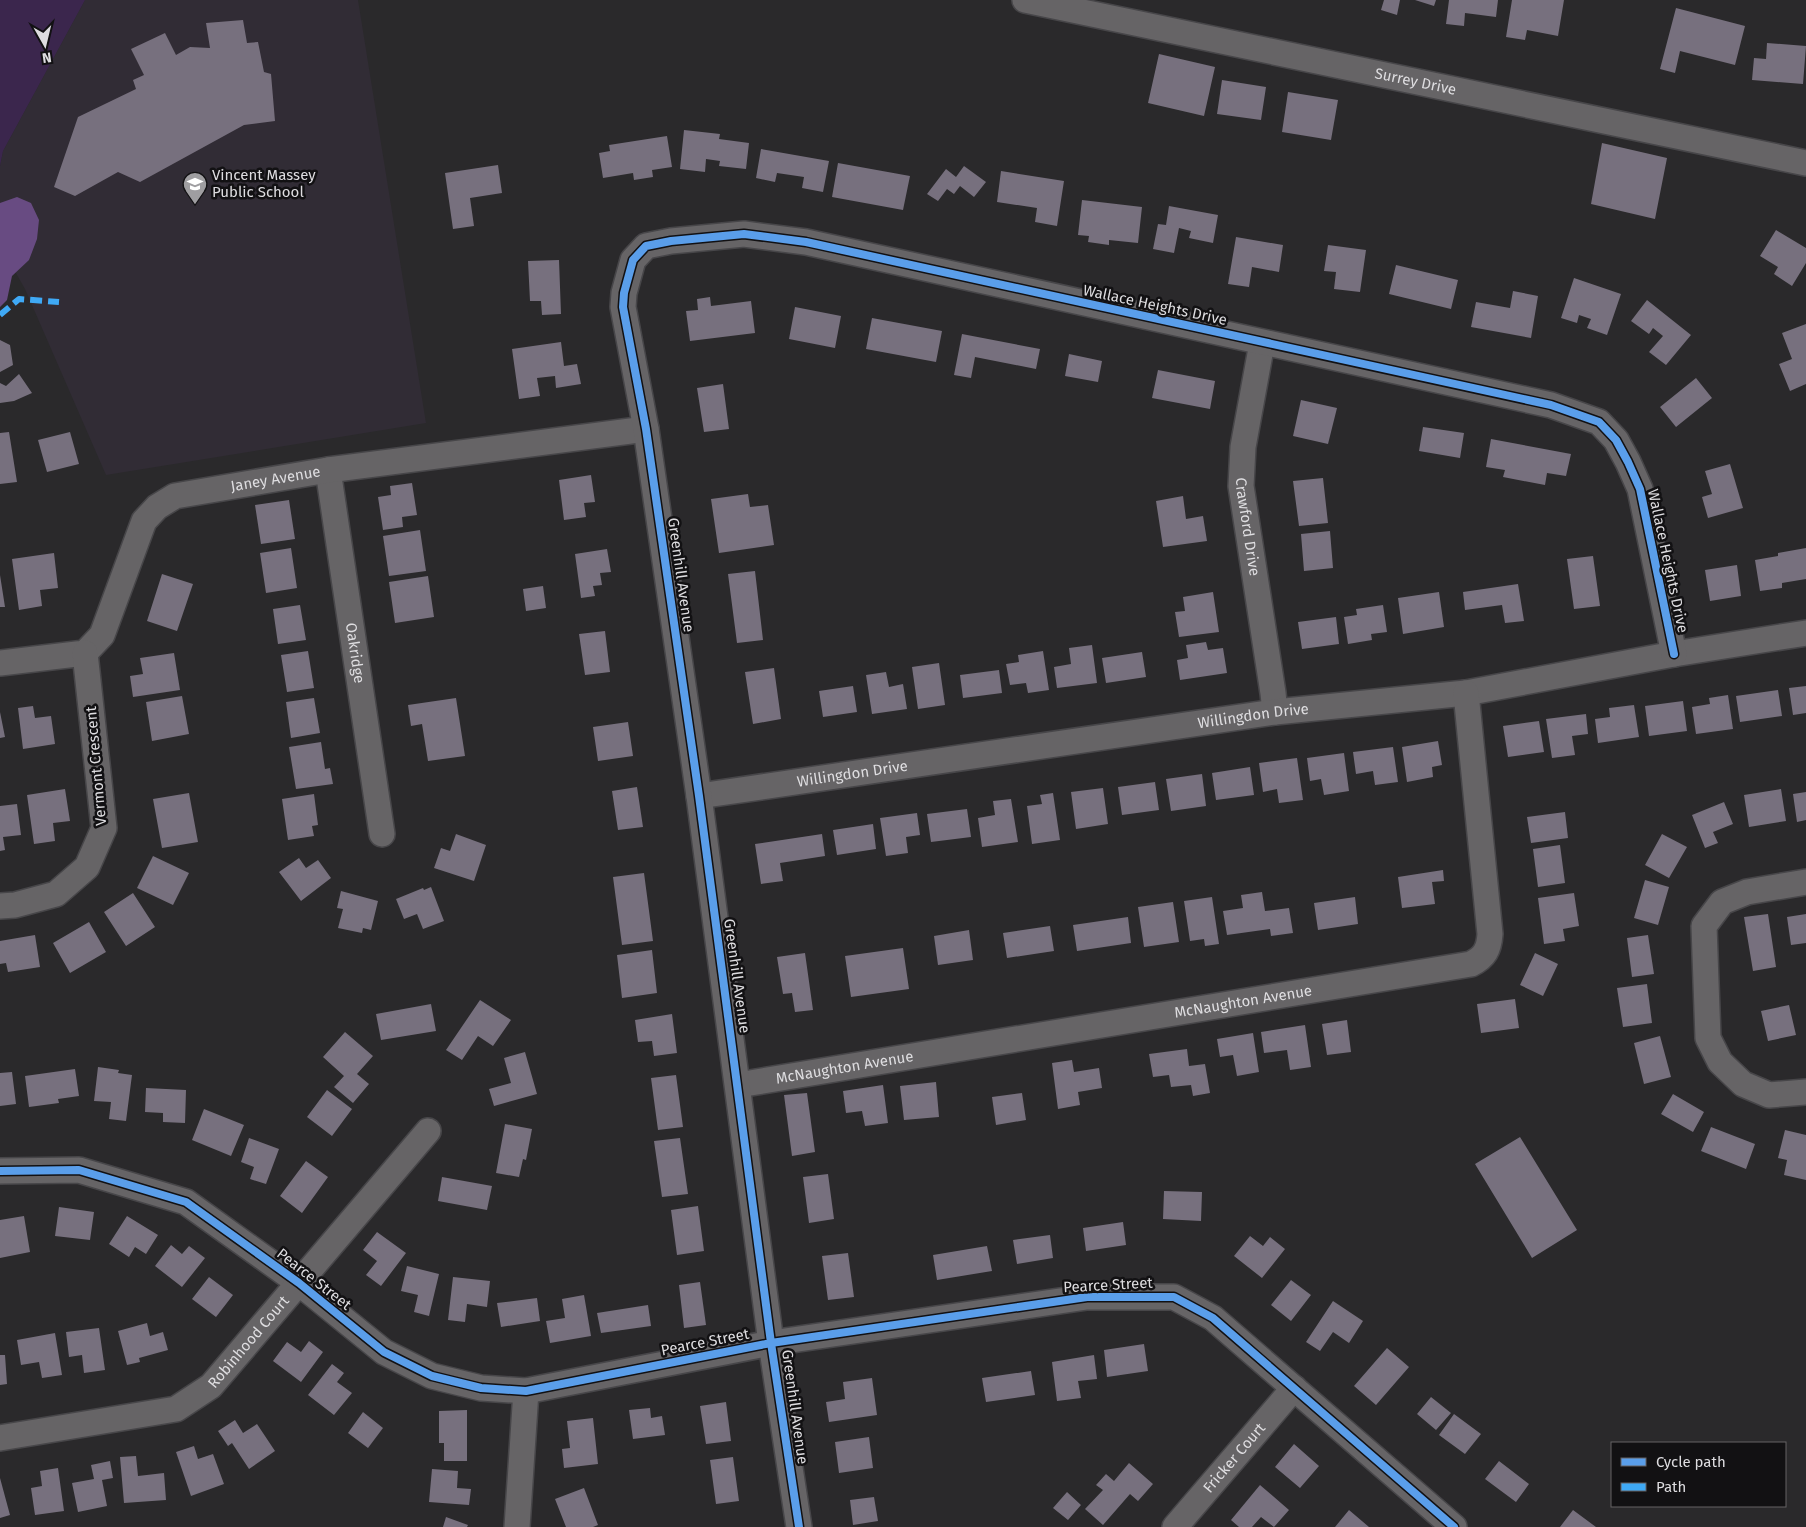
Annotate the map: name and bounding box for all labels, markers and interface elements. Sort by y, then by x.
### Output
north arrow [20,20,70,70]
text: N [41,48,53,66]
street label: Surrey Drive [1373,64,1458,99]
place label: Vincent Massey Public School [212,166,316,201]
school or university icon: Vincent Massey Public School [182,171,208,205]
street label: Wallace Heights Drive [1081,281,1229,329]
street label: Janey Avenue [229,462,322,495]
street label: Crawford Drive [1232,477,1264,577]
street label: Wallace Heights Drive [1644,487,1692,635]
street label: Greenhill Avenue [664,517,698,633]
street label: Oakridge [342,622,369,684]
street label: Willingdon Drive [1197,700,1310,732]
street label: Vermont Crescent [82,705,110,826]
street label: Willingdon Drive [796,757,909,791]
street label: Greenhill Avenue [720,918,754,1034]
street label: McNaughton Avenue [1173,981,1313,1022]
street label: McNaughton Avenue [774,1047,915,1088]
street label: Pearce Street [273,1244,355,1314]
street label: Pearce Street [1063,1274,1154,1296]
street label: Robinhood Court [204,1292,293,1392]
street label: Pearce Street [659,1325,751,1359]
street label: Greenhill Avenue [778,1349,812,1465]
street label: Fricker Court [1199,1419,1269,1497]
legend [1611,1442,1786,1507]
text: Cycle path [1656,1453,1726,1471]
text: Path [1656,1478,1686,1496]

